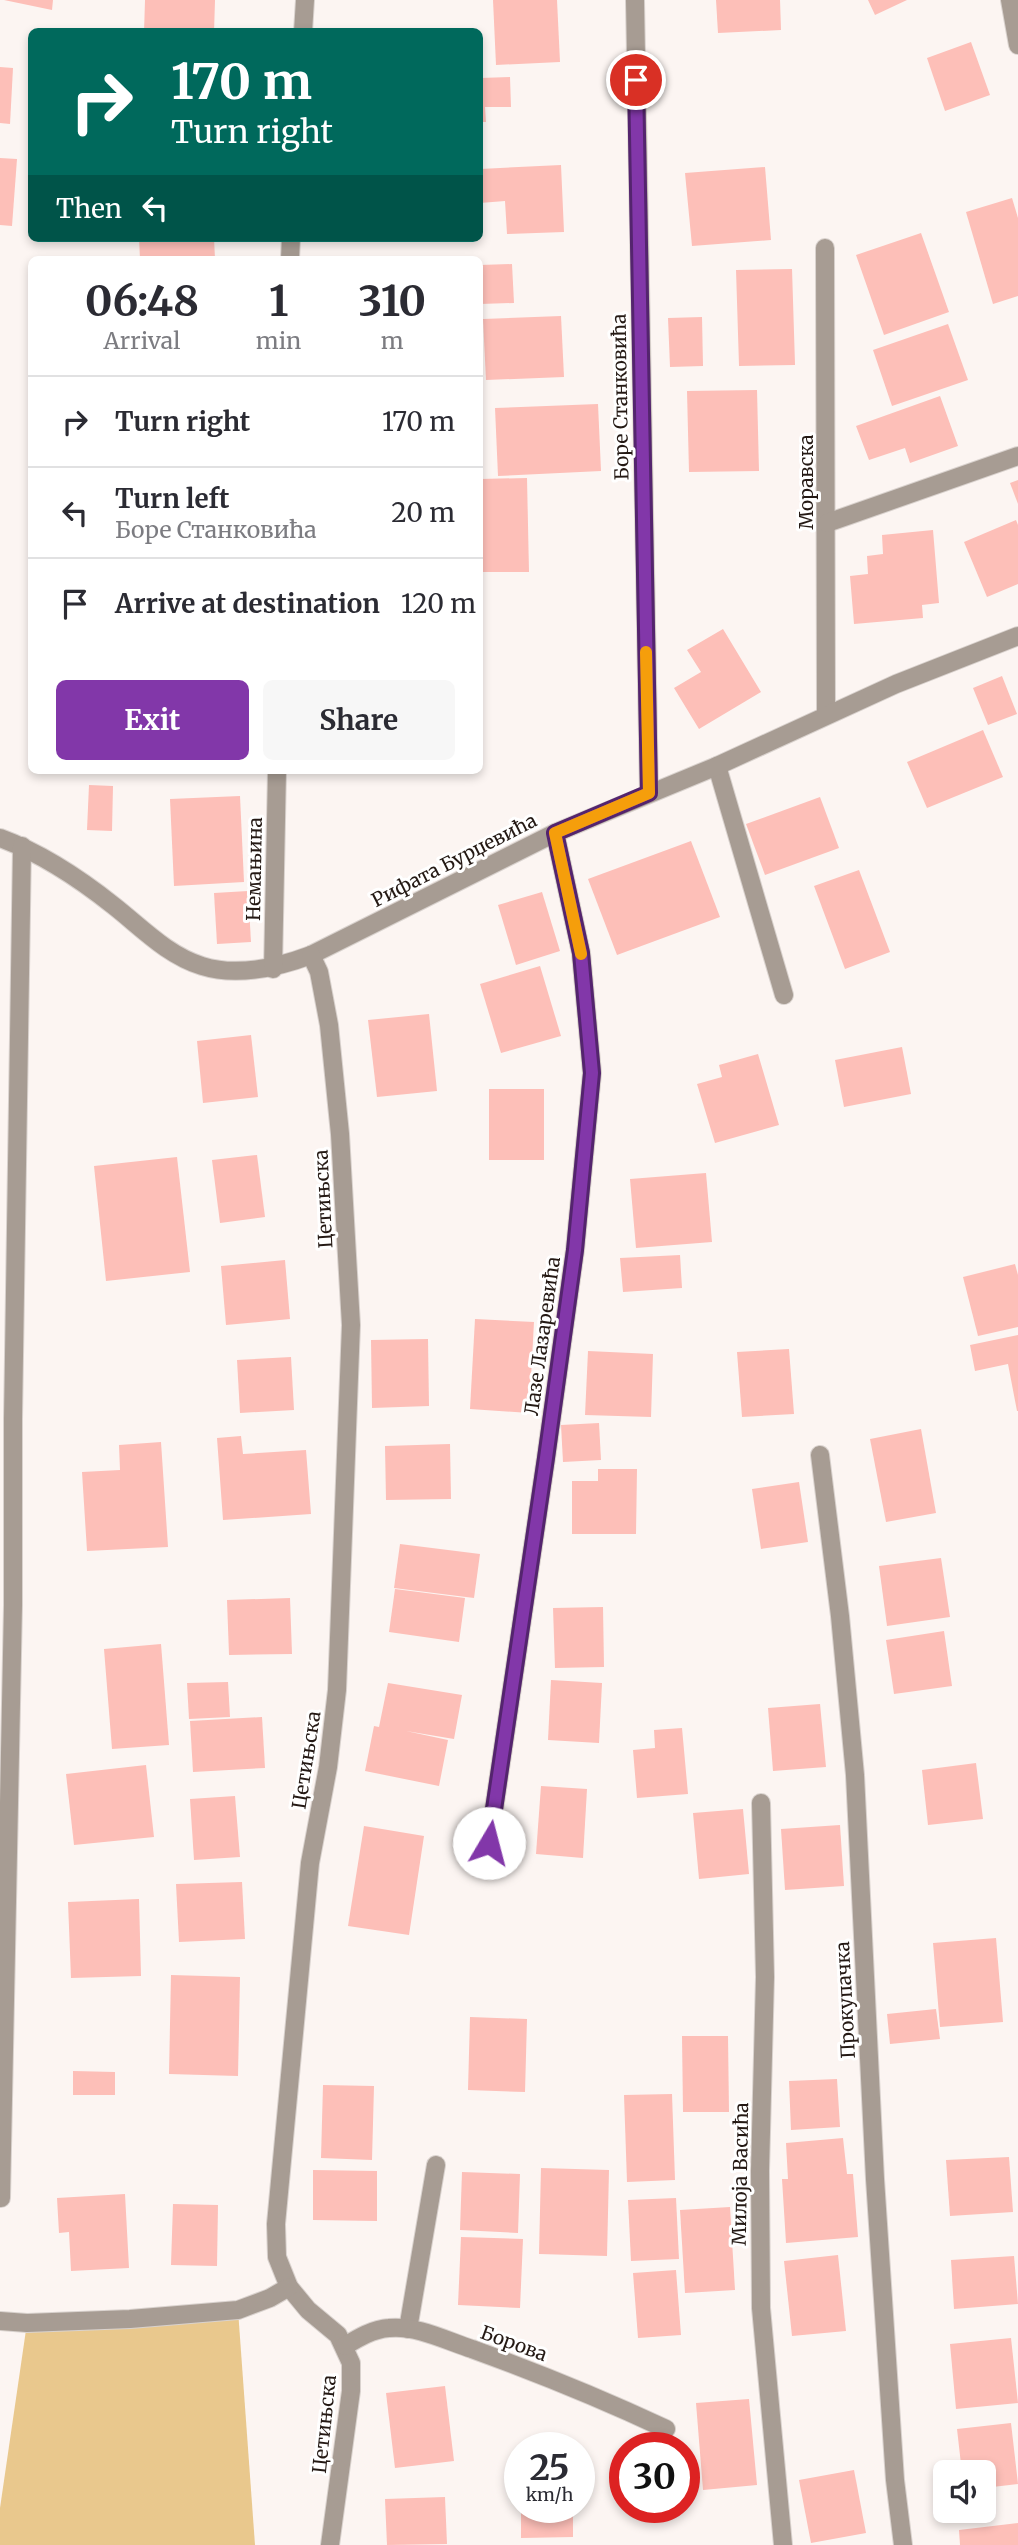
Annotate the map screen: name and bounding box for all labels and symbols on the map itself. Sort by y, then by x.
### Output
pin [606,50,666,110]
street label: Боре Станковића [607,314,633,480]
street label: Моравска [794,434,818,530]
street label: Рифата Бурџевића [367,808,541,912]
street label: Немањина [241,817,267,921]
street label: Цетињска [308,1149,338,1249]
street label: Лазе Лазаревића [519,1255,565,1417]
street label: Цетињска [286,1709,326,1811]
position arrow [452,1806,526,1880]
street label: Прокупачка [830,1941,860,2059]
street label: Милоја Васића [727,2102,753,2246]
street label: Борова [477,2320,551,2366]
street label: Цетињска [307,2374,341,2474]
speed limit sign: 30 [609,2432,700,2523]

